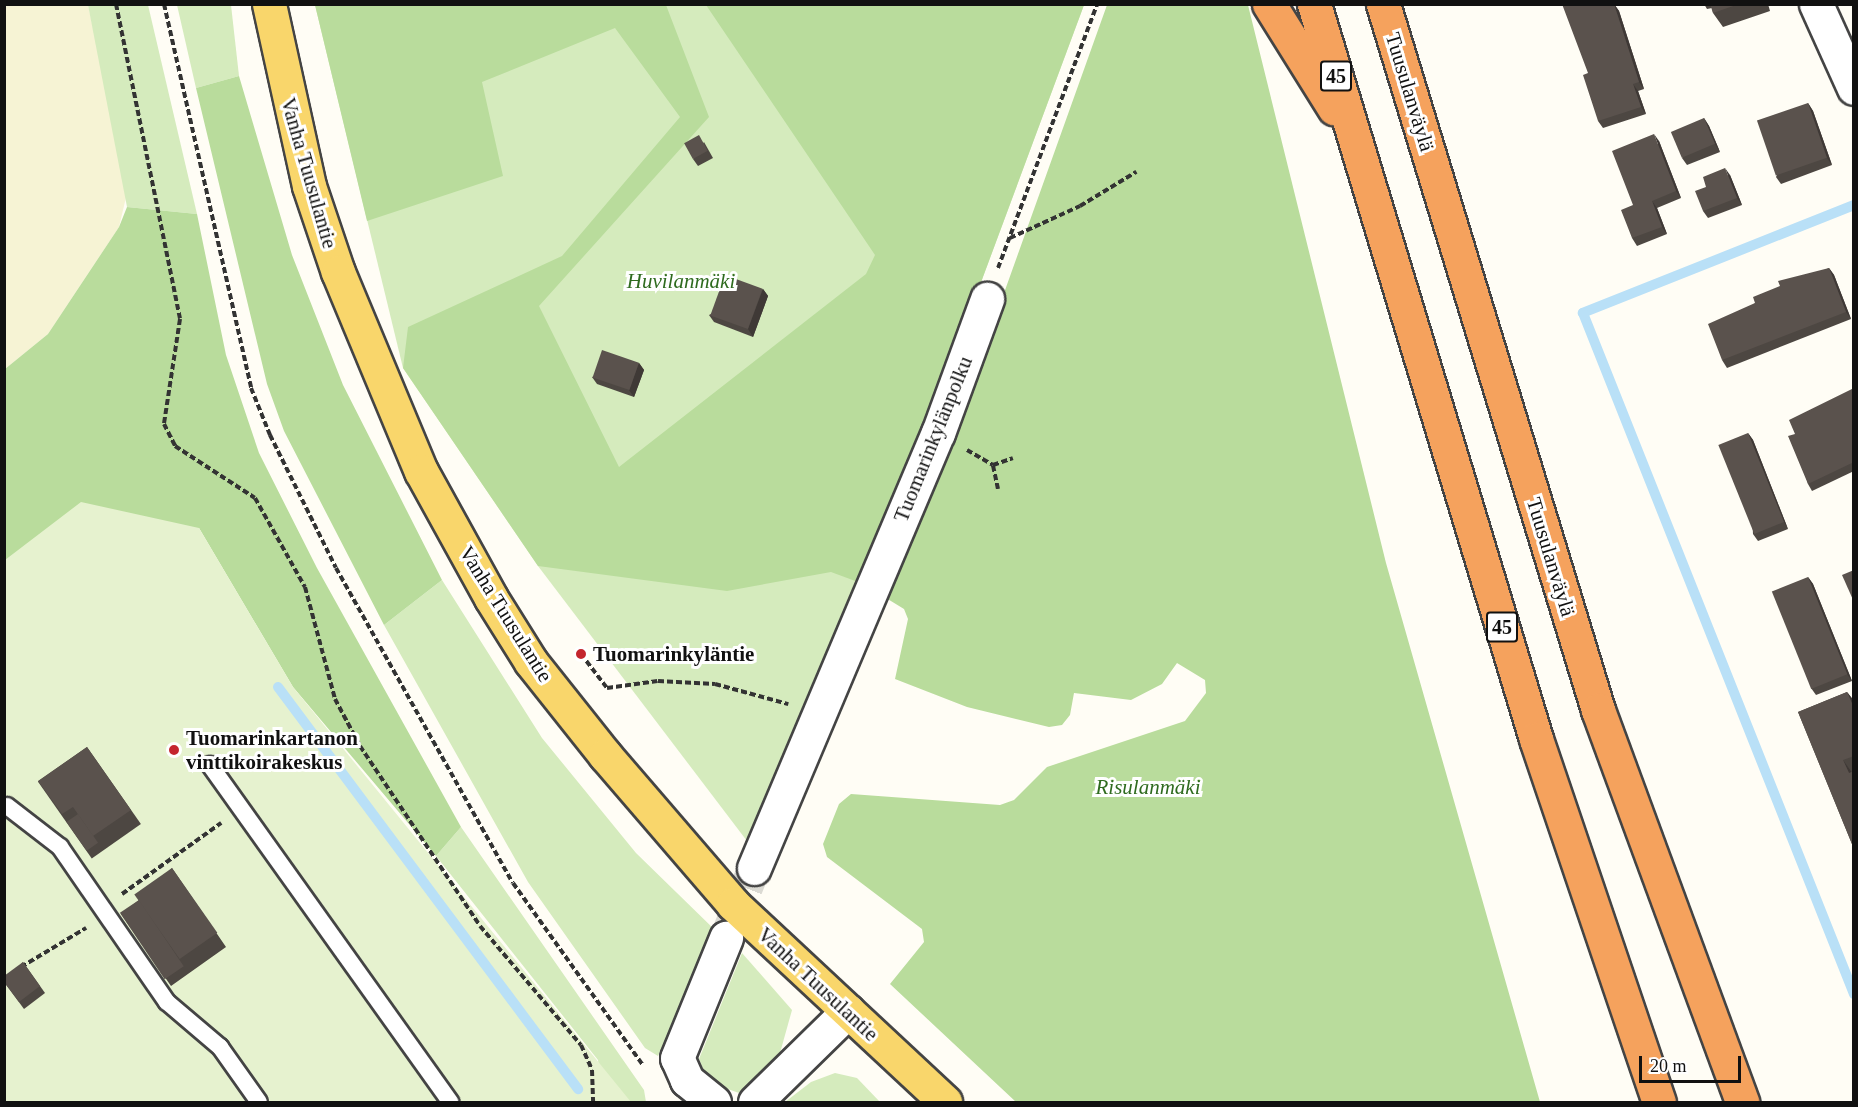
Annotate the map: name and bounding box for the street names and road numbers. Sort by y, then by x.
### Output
street label: Tuusulanväylä [1380,30,1440,154]
road number: 45 [1320,59,1352,93]
street label: Vanha Tuusulantie [275,94,343,252]
street label: Tuomarinkylänpolku [888,352,978,526]
street label: Tuusulanväylä [1521,495,1581,619]
street label: Vanha Tuusulantie [454,541,558,687]
road number: 45 [1486,610,1518,644]
street label: Vanha Tuusulantie [752,922,884,1046]

